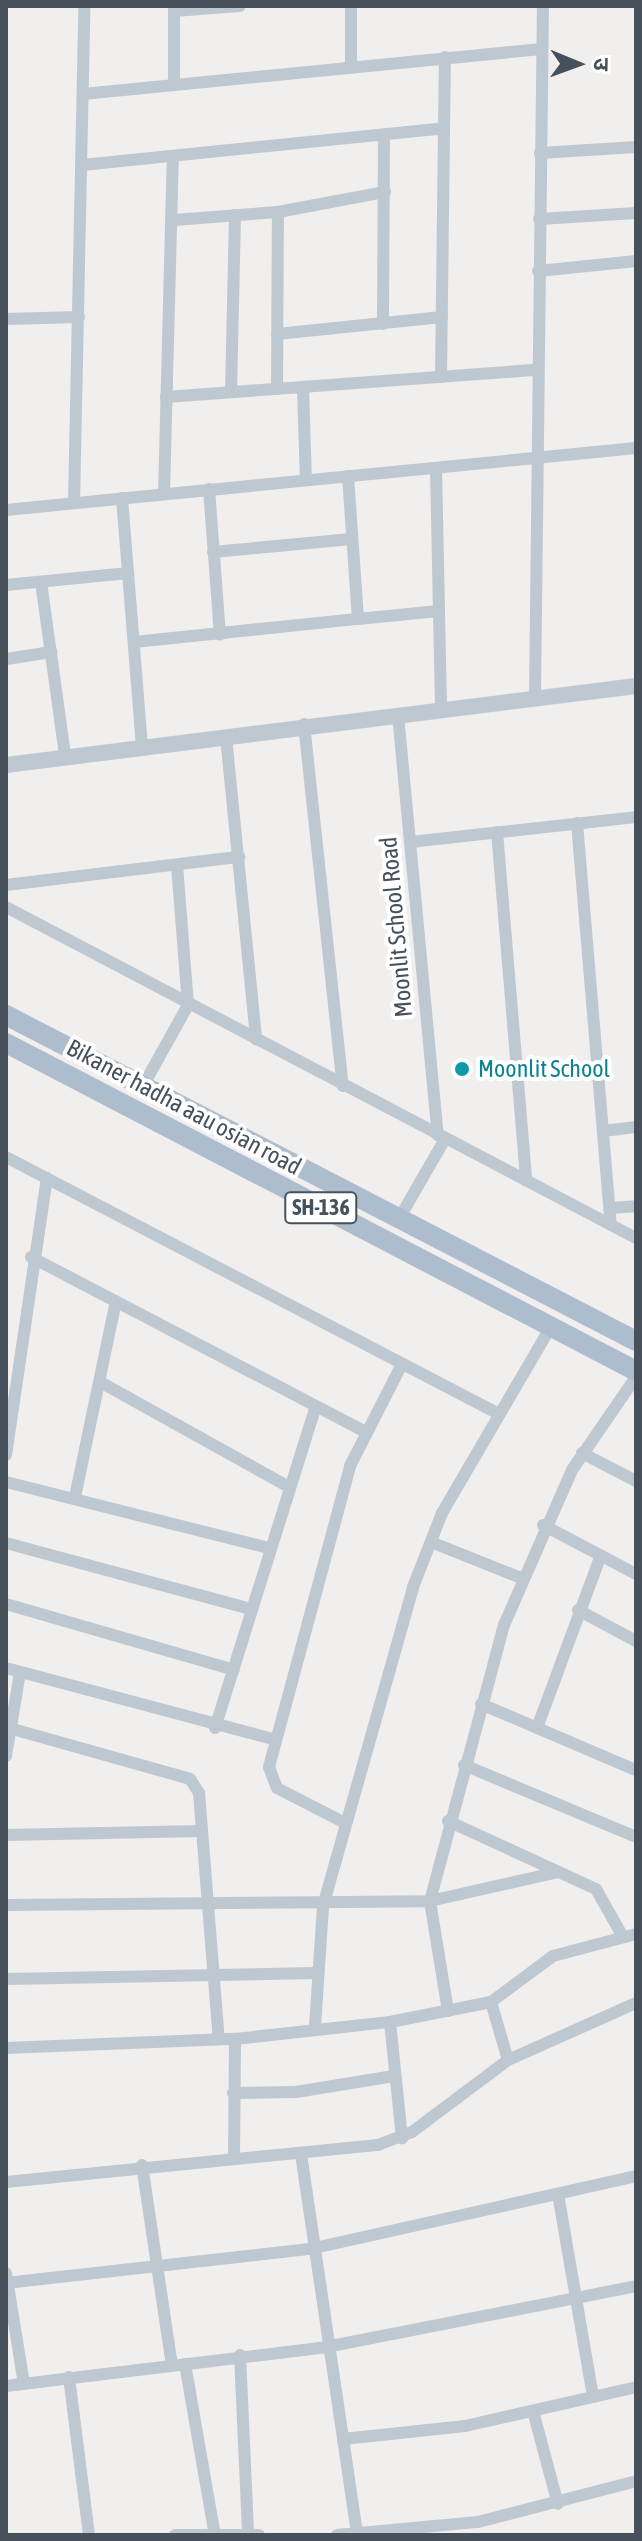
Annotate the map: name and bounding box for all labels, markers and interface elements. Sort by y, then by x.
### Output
north arrow [538,24,618,104]
text: उ [589,58,615,71]
street label: Moonlit School Road [374,836,418,1018]
street label: Bikaner hadha aau osian road [62,1033,306,1181]
place label: Moonlit School [478,1055,610,1083]
marker: Moonlit School [453,1060,471,1078]
road number: SH-136 [283,1190,359,1226]

